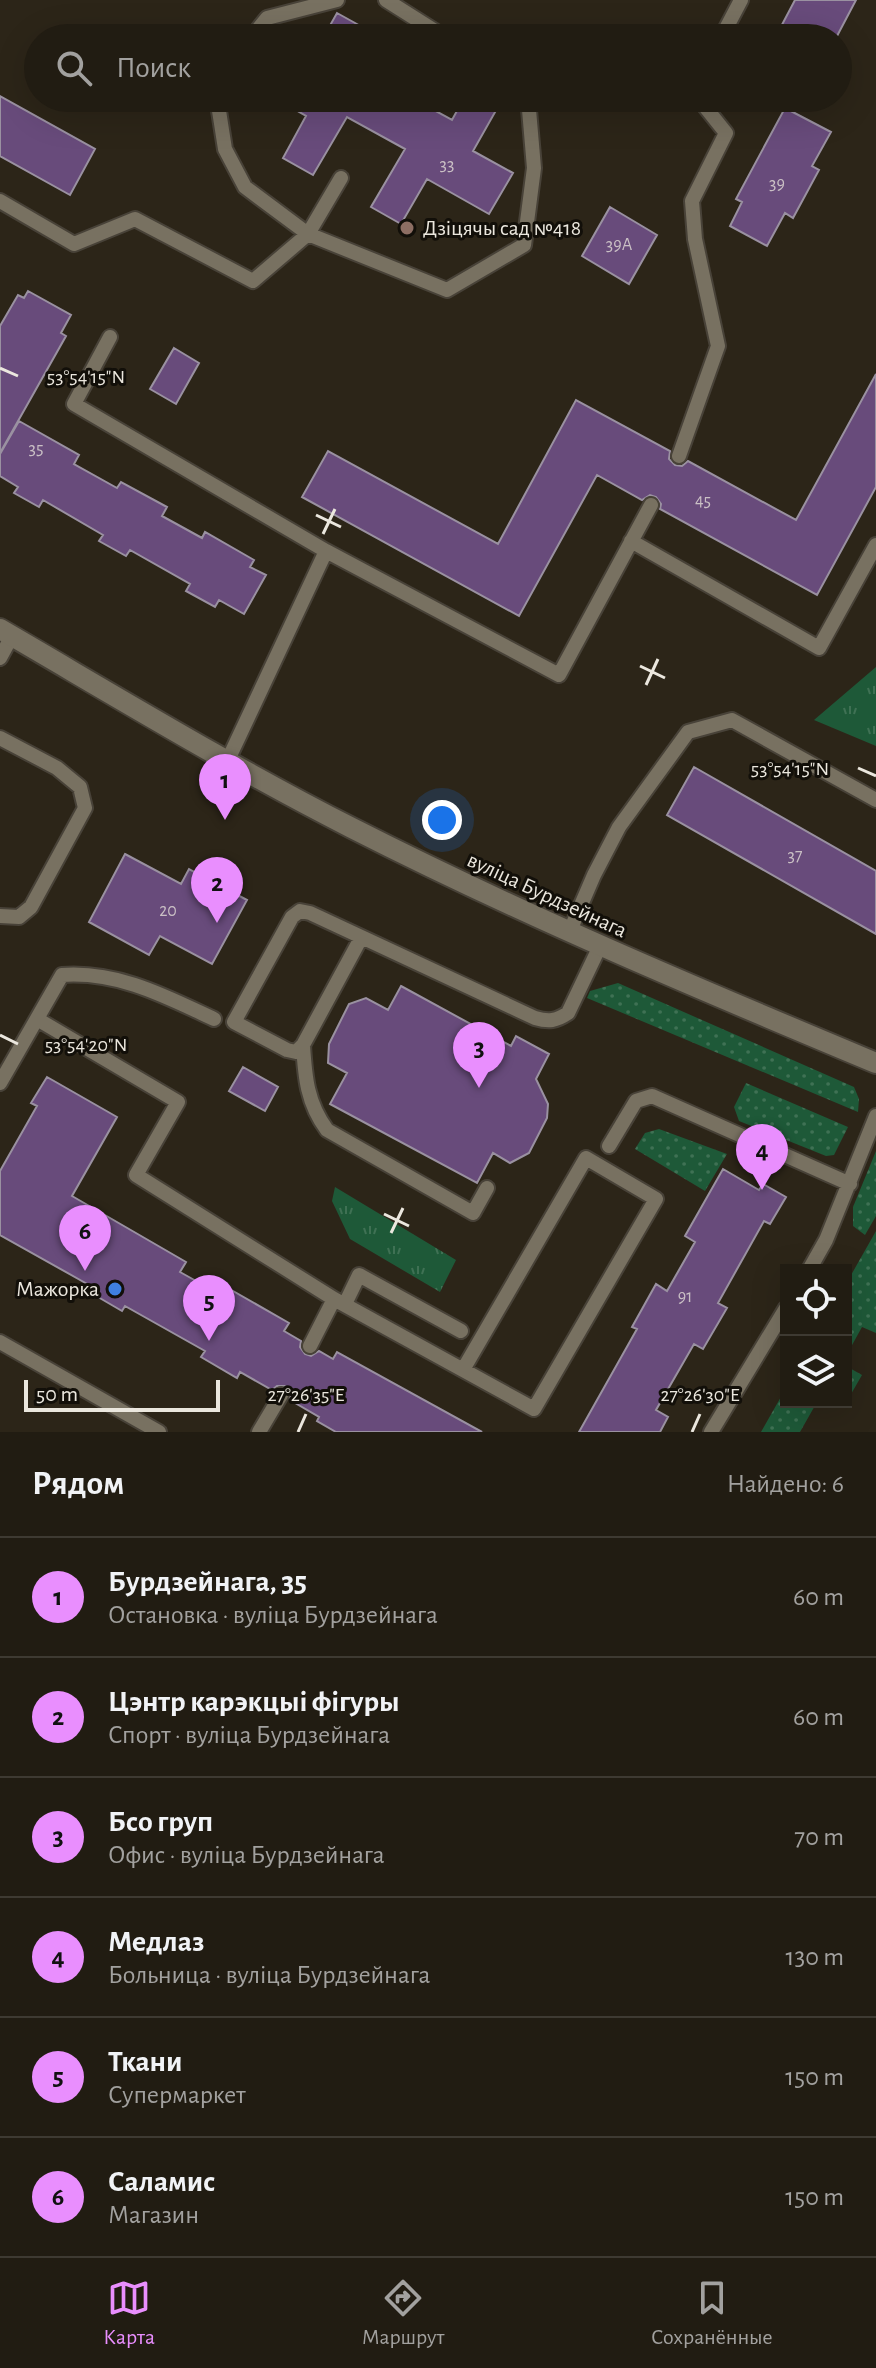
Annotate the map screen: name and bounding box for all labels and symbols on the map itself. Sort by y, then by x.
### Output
house number: 33 [440,156,454,174]
house number: 39 [769,175,785,193]
place label: Дзіцячы сад №418 [423,217,581,239]
marker: Дзіцячы сад №418 [398,219,416,237]
house number: 39А [606,236,633,254]
text: 53°54'15"N [47,367,125,387]
house number: 35 [29,440,43,458]
house number: 45 [695,492,711,510]
pin: 1 [199,754,251,820]
text: 53°54'15"N [751,759,829,779]
your location [422,800,462,840]
house number: 37 [788,847,802,865]
street label: вуліца Бурдзейнага [464,848,630,942]
pin: 2 [191,857,243,923]
house number: 20 [159,902,177,920]
pin: 3 [453,1022,505,1088]
text: 53°54'20"N [45,1035,127,1055]
pin: 4 [736,1124,788,1190]
pin: 6 [59,1205,111,1271]
pin: 5 [183,1275,235,1341]
place label: Мажорка [16,1278,99,1300]
marker: Мажорка [106,1280,124,1298]
house number: 91 [678,1288,692,1306]
scale bar [24,1376,220,1412]
text: 27°26'35"E [268,1385,345,1405]
text: 27°26'30"E [660,1385,740,1405]

